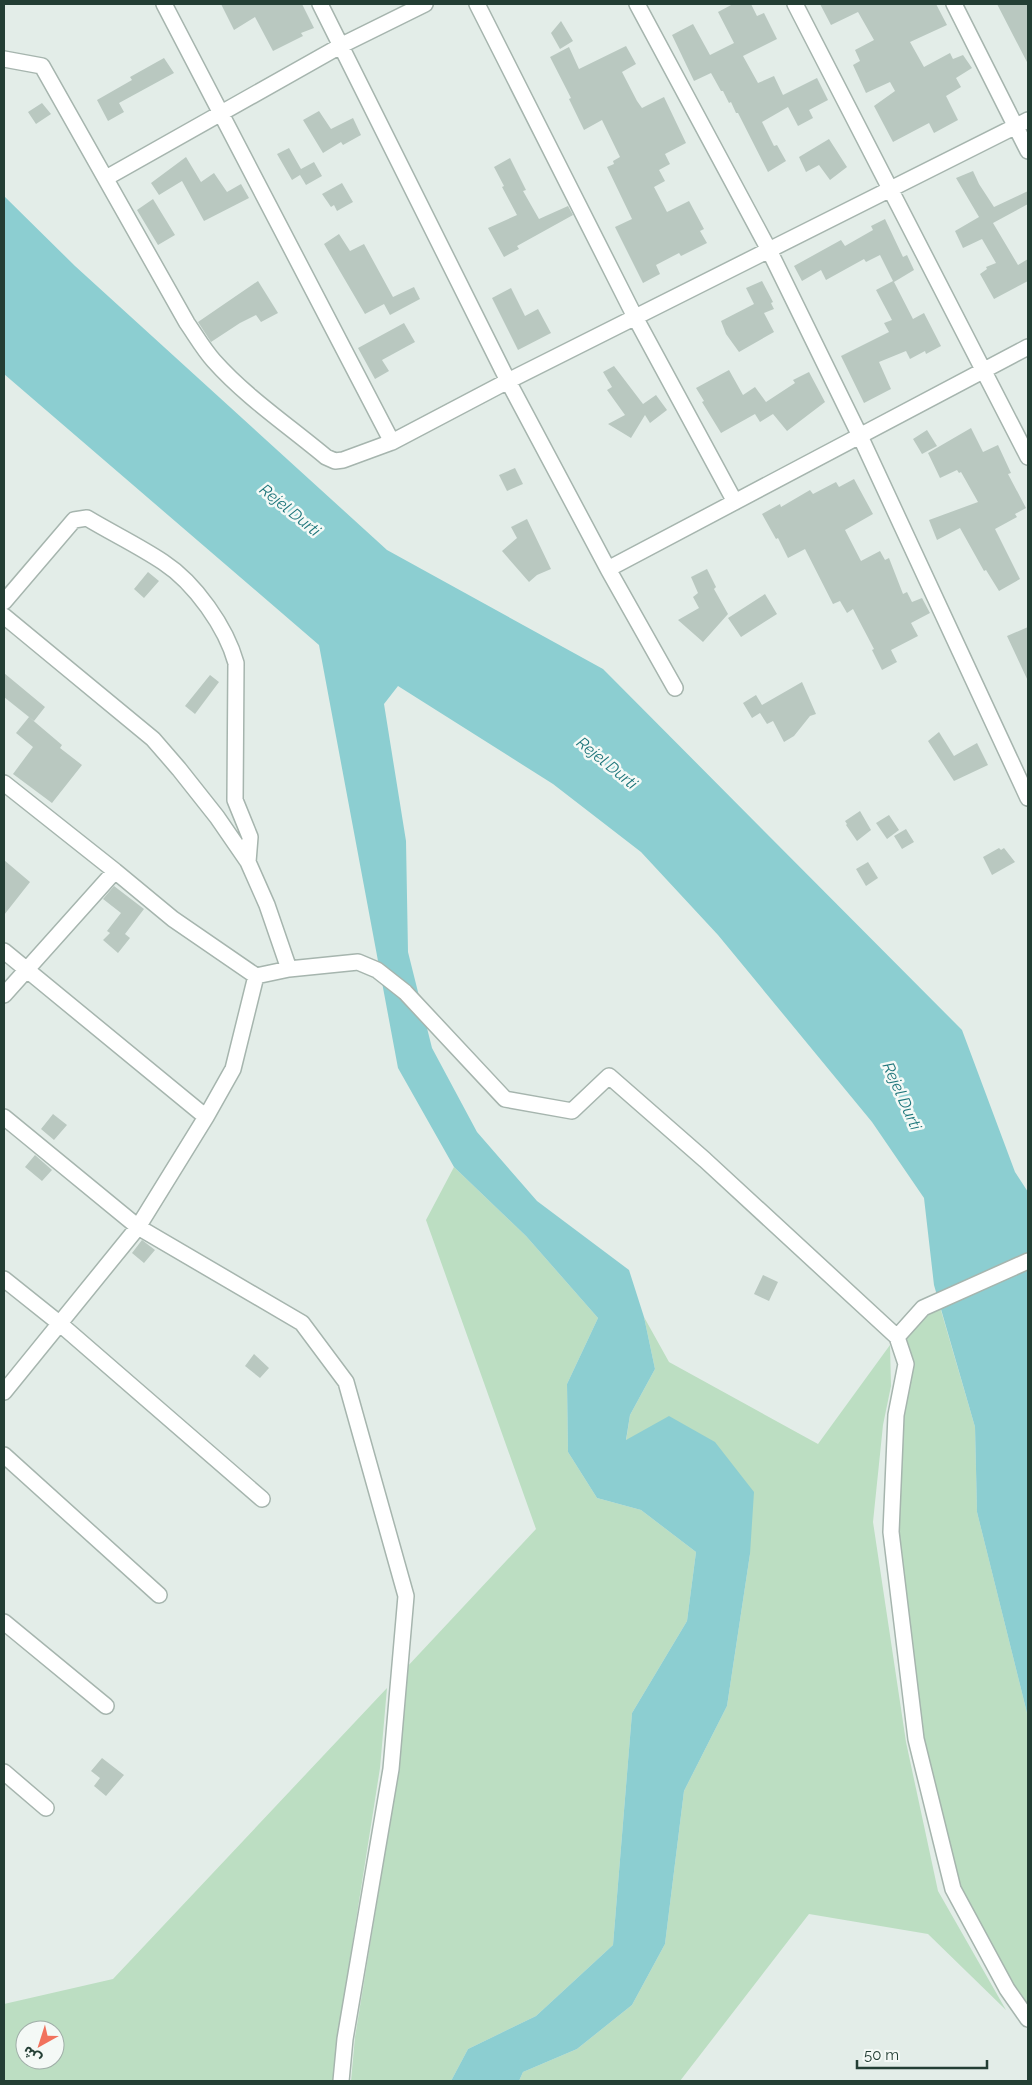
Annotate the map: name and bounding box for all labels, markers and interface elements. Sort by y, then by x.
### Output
water label: Rejel Durti [256,480,325,541]
water label: Rejel Durti [573,733,642,794]
water label: Rejel Durti [879,1059,926,1133]
north arrow [15,2020,65,2070]
scale bar [857,2038,987,2070]
text: ش [19,2043,44,2067]
text: 50 m [864,2046,899,2064]

